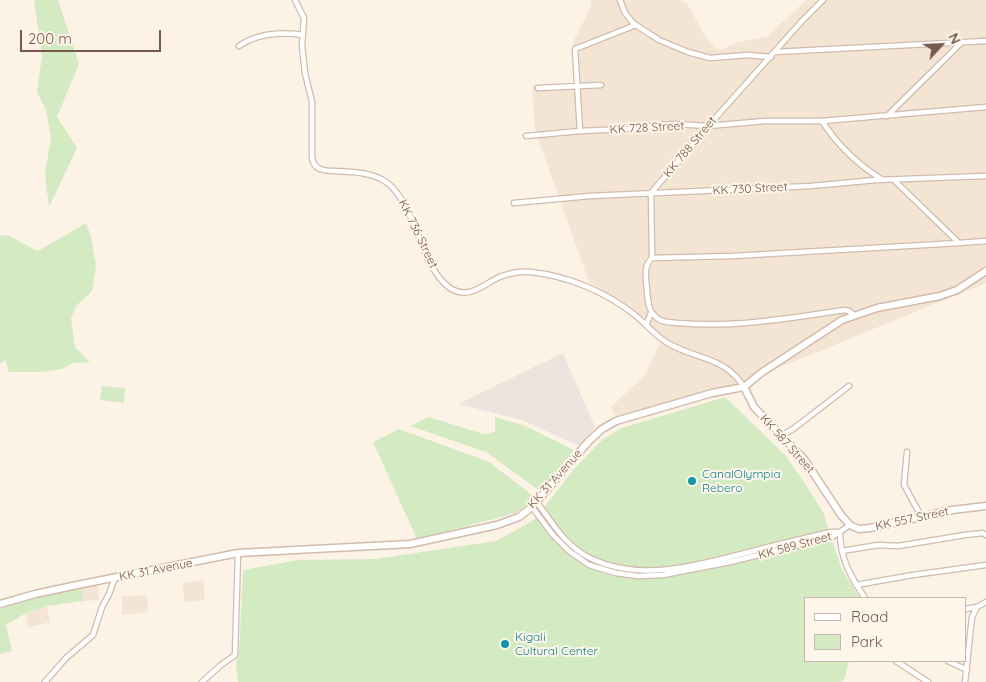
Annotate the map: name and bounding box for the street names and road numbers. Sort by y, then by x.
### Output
street label: KK 788 Street [660,114,720,180]
street label: KK 728 Street [609,119,685,137]
street label: KK 730 Street [712,180,788,198]
street label: KK 736 Street [395,197,441,271]
street label: KK 587 Street [757,412,817,476]
street label: KK 31 Avenue [525,446,585,512]
street label: KK 557 Street [874,504,950,534]
street label: KK 589 Street [757,529,833,563]
street label: KK 31 Avenue [118,556,194,584]

